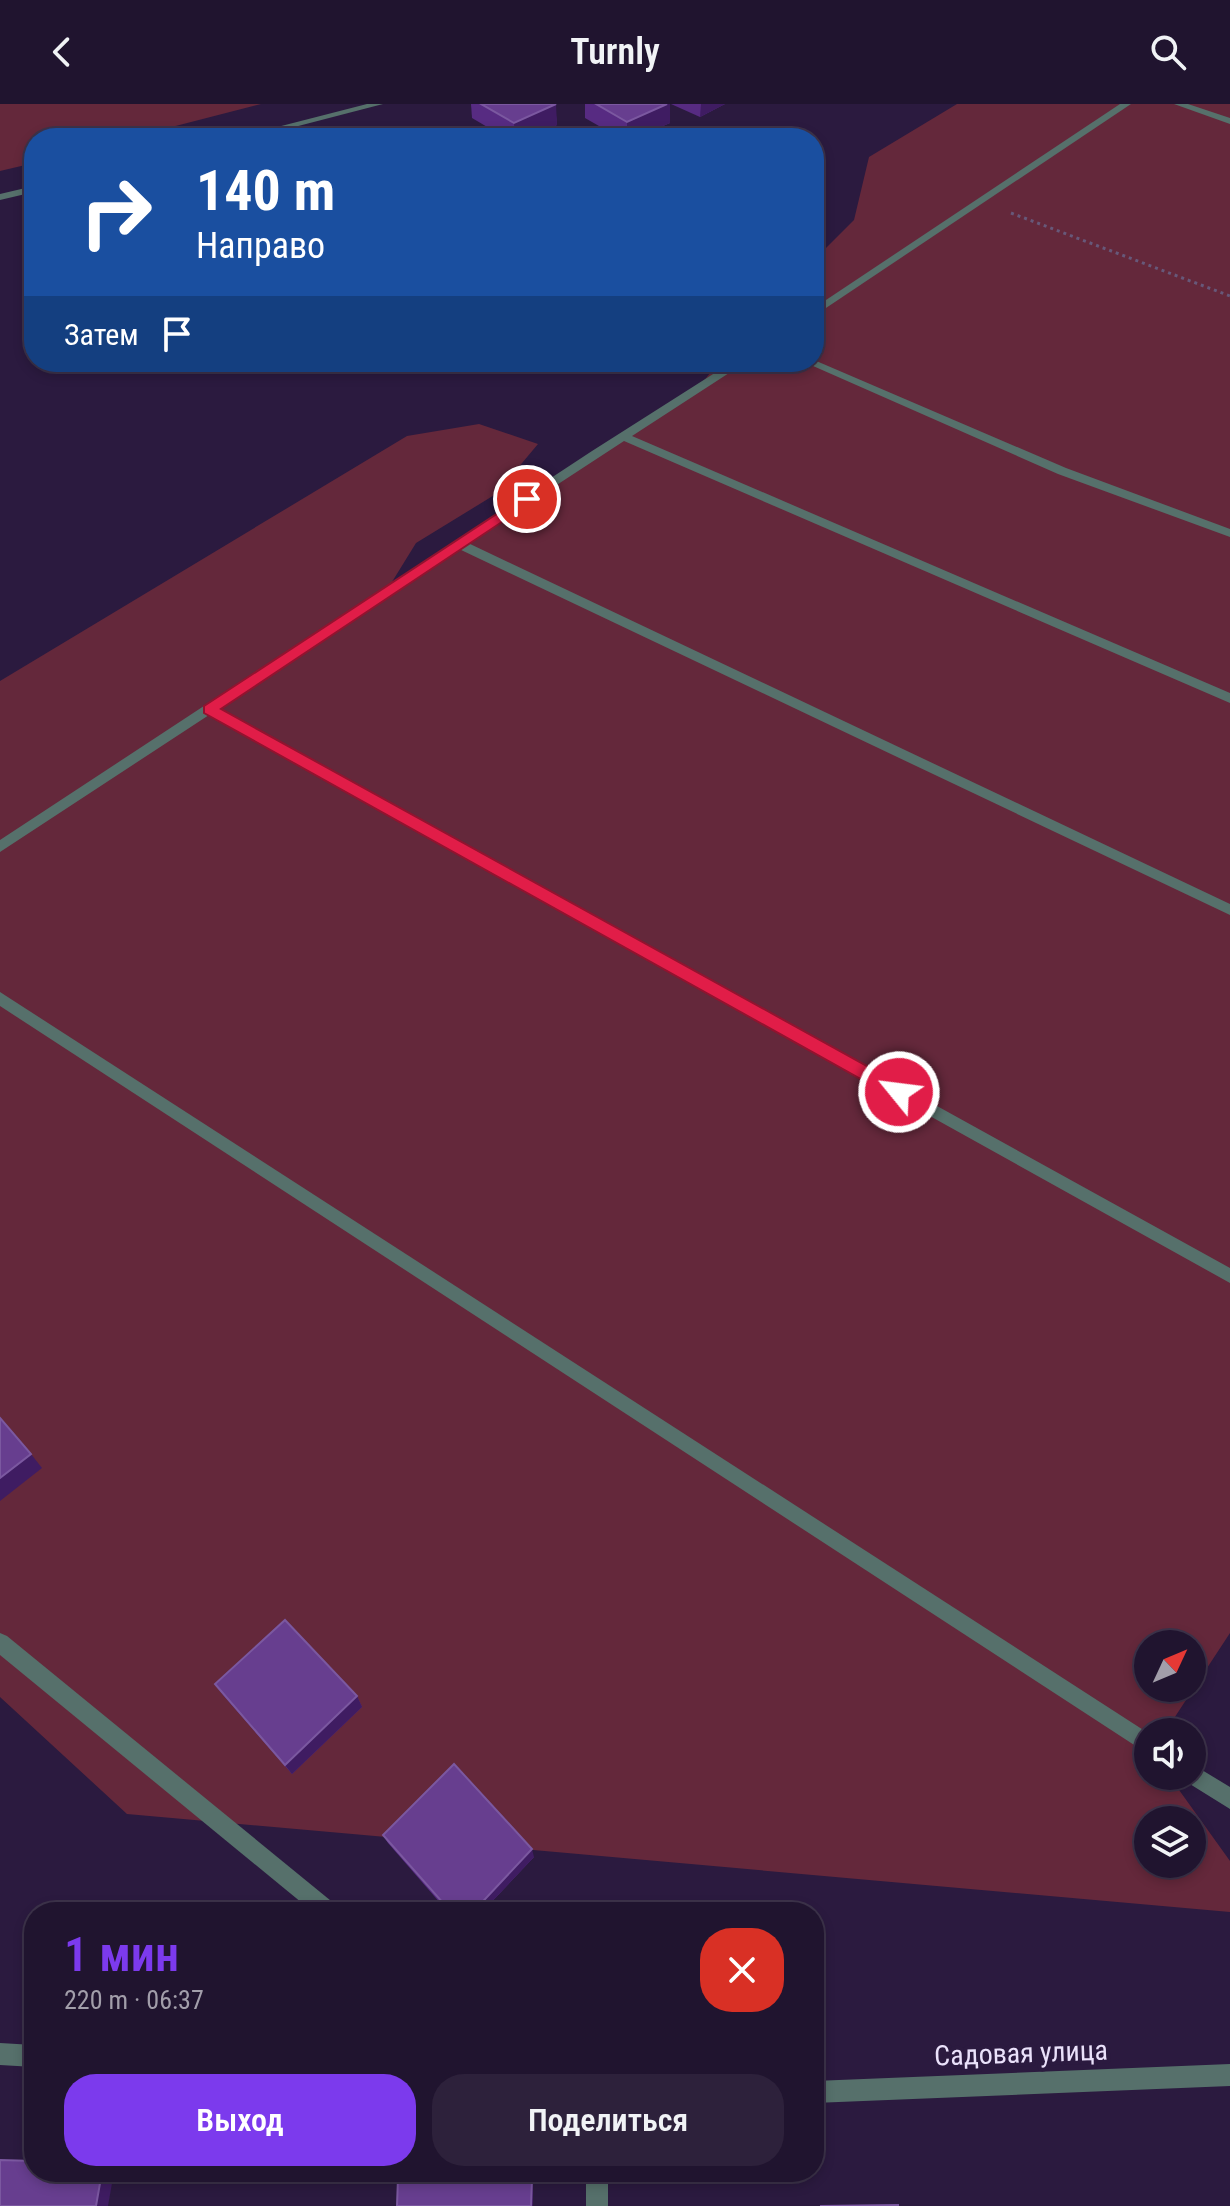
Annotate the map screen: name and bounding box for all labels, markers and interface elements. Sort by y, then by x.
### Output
icon: back [40,30,84,74]
icon: search [1146,30,1190,74]
text: Turnly [570,31,660,73]
text: 140 m [196,158,335,224]
icon: right [64,160,168,264]
text: Направо [196,225,325,267]
icon: arrive [155,312,199,356]
text: Затем [64,317,139,352]
pin [493,465,561,533]
icon: arrive [505,477,549,521]
position arrow [857,1050,941,1134]
north arrow [1134,1630,1206,1702]
map controls [1134,1630,1206,1878]
button: sound [1134,1718,1206,1790]
button: layers [1134,1806,1206,1878]
text: 1 мин [64,1926,179,1983]
button: close [700,1928,784,2012]
text: 220 m · 06:37 [64,1985,204,2015]
street label: Садовая улица [934,2033,1108,2073]
button: Выход [64,2074,416,2166]
button: Поделиться [432,2074,784,2166]

